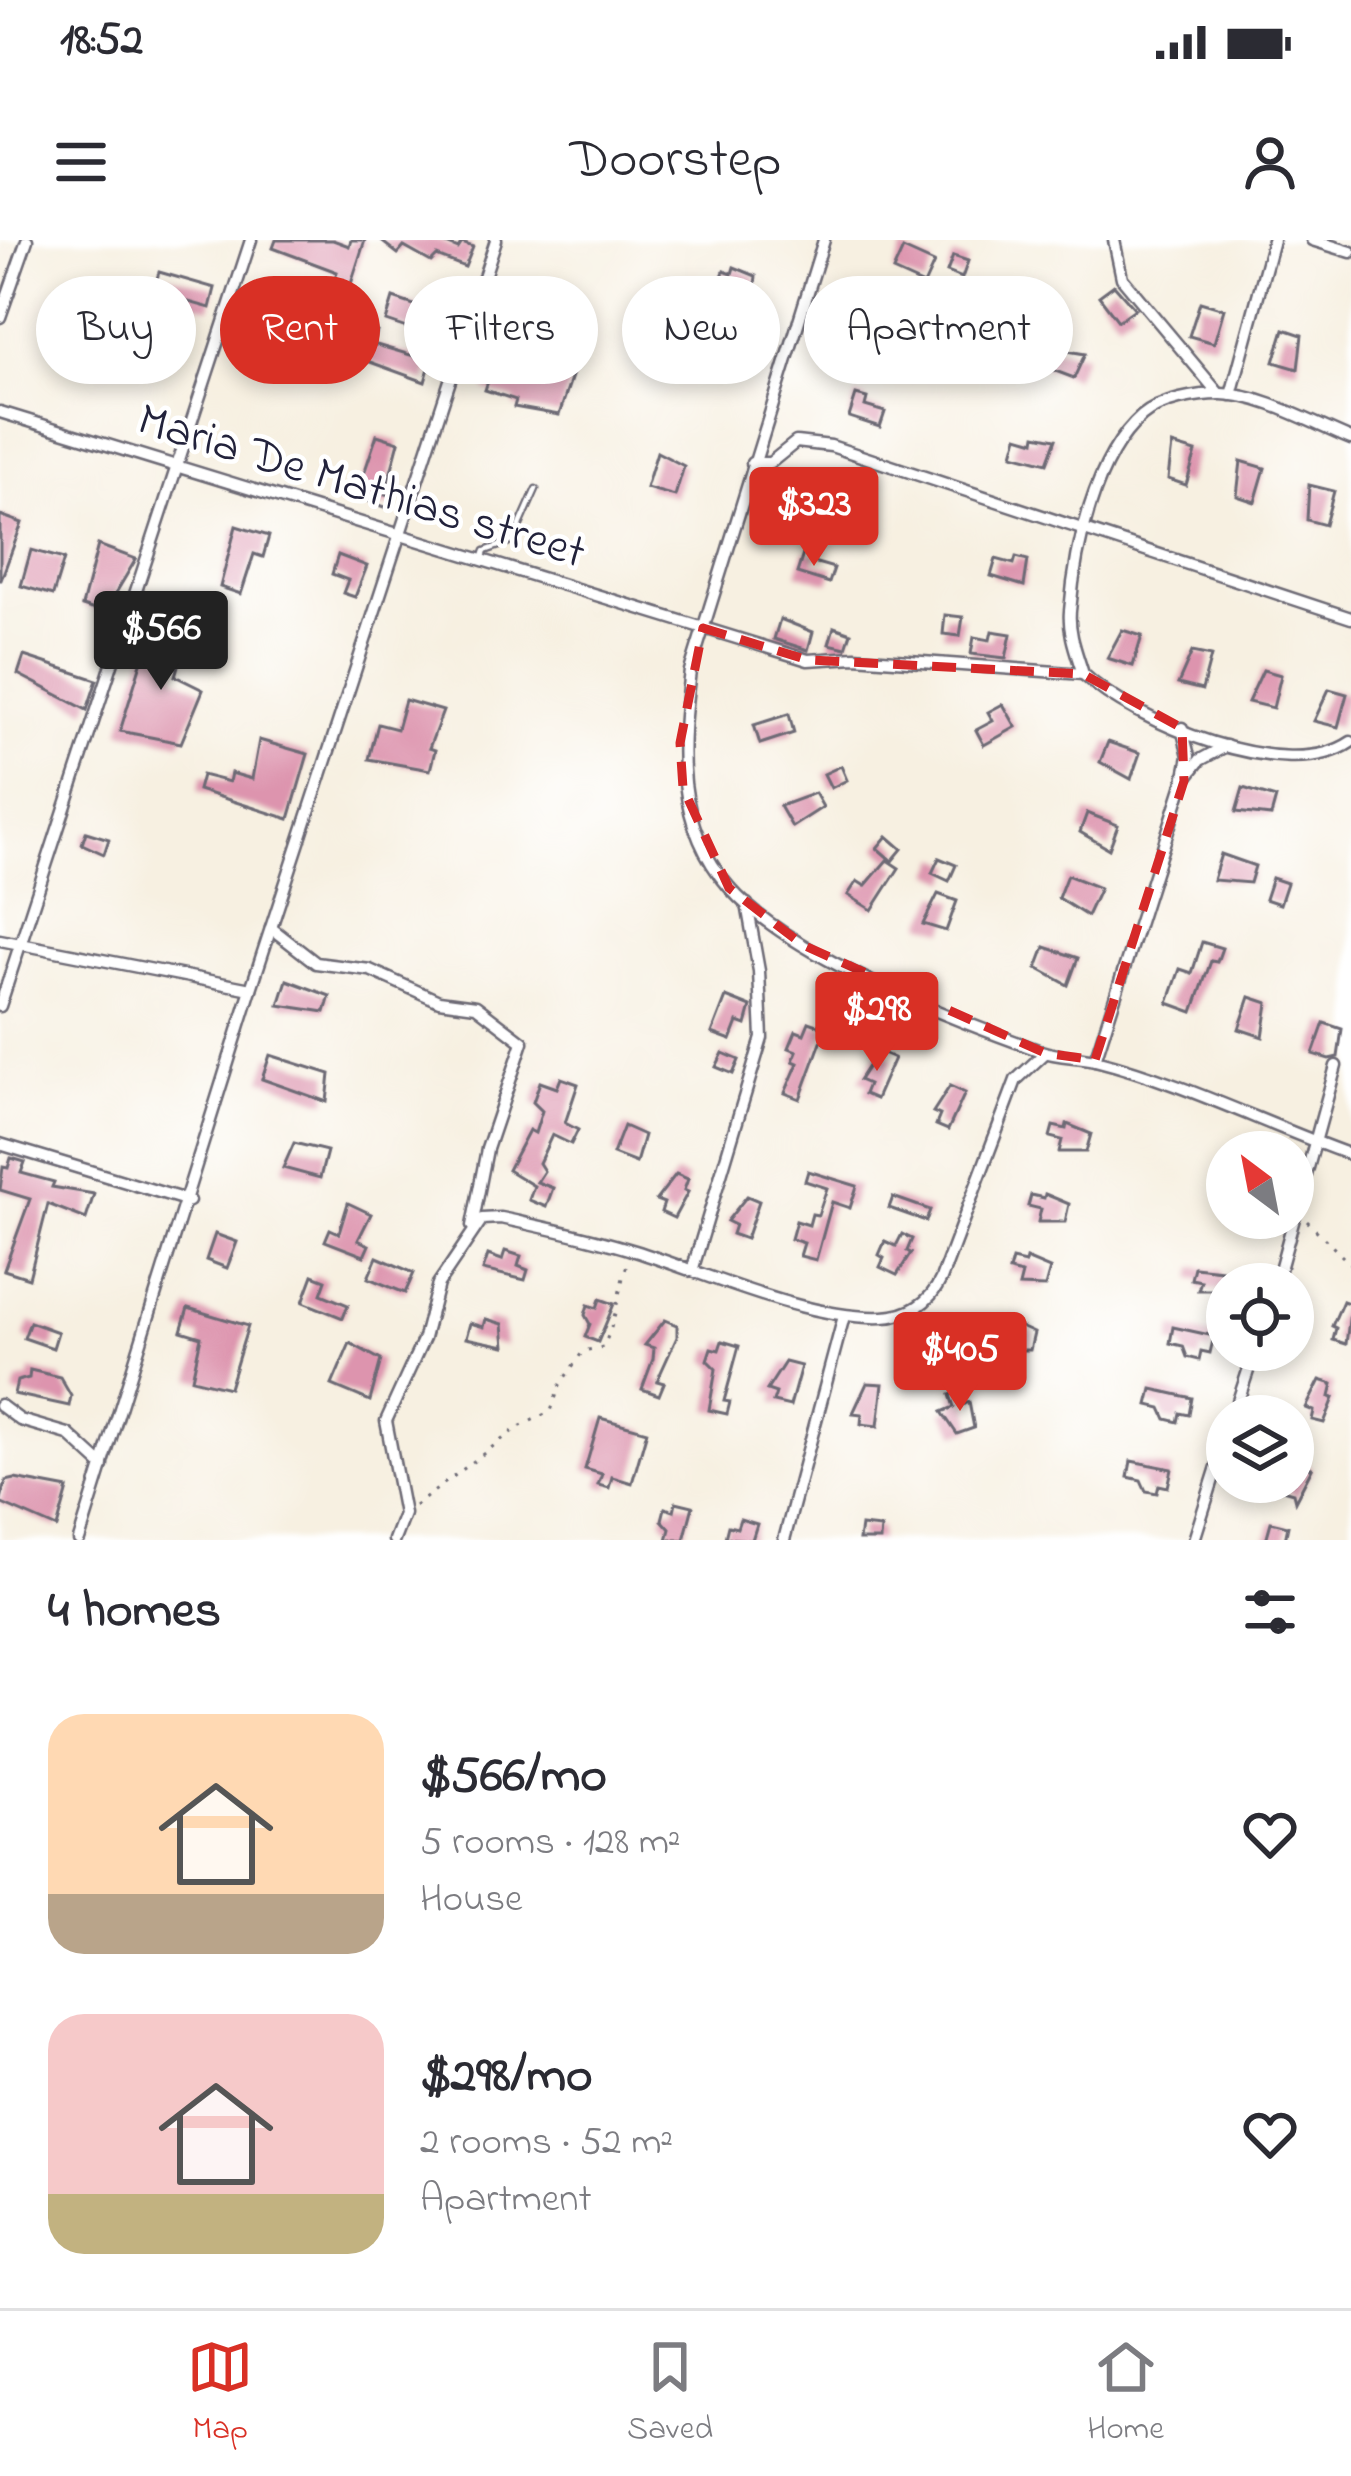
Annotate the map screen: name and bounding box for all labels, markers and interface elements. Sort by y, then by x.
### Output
text: 18:52 [60,9,143,75]
text: Doorstep [570,123,781,201]
icon: menu [48,129,114,195]
icon: person [1237,129,1303,195]
chip: Buy [36,276,196,384]
chip: Rent [220,276,380,384]
chip: Filters [404,276,598,384]
chip: New [622,276,780,384]
chip: Apartment [804,276,1073,384]
street label: Maria De Mathias street [129,387,593,589]
pin: $323 [743,467,885,569]
text: $323 [776,477,852,534]
pin: $566 [90,591,232,693]
text: $566 [121,601,201,658]
pin: $298 [806,972,948,1074]
text: $298 [842,982,912,1039]
north arrow [1206,1131,1314,1239]
map controls [1206,1131,1314,1503]
button: locate [1206,1263,1314,1371]
pin: $405 [889,1312,1031,1414]
text: $405 [921,1322,999,1379]
button: layers [1206,1395,1314,1503]
text: 4 homes [48,1575,221,1650]
icon: filters [1237,1579,1303,1645]
text: $566/mo [420,1740,607,1815]
icon: home [144,1762,288,1906]
icon: heart [1237,1801,1303,1867]
text: 5 rooms · 128 m² [420,1815,681,1872]
text: House [420,1872,522,1929]
text: $298/mo [420,2040,593,2115]
icon: home [144,2062,288,2206]
icon: heart [1237,2101,1303,2167]
text: 2 rooms · 52 m² [420,2115,673,2172]
text: Apartment [420,2172,592,2229]
tab: Map [187,2334,253,2454]
tab: Saved [627,2334,713,2454]
tab: Home [1087,2334,1164,2454]

